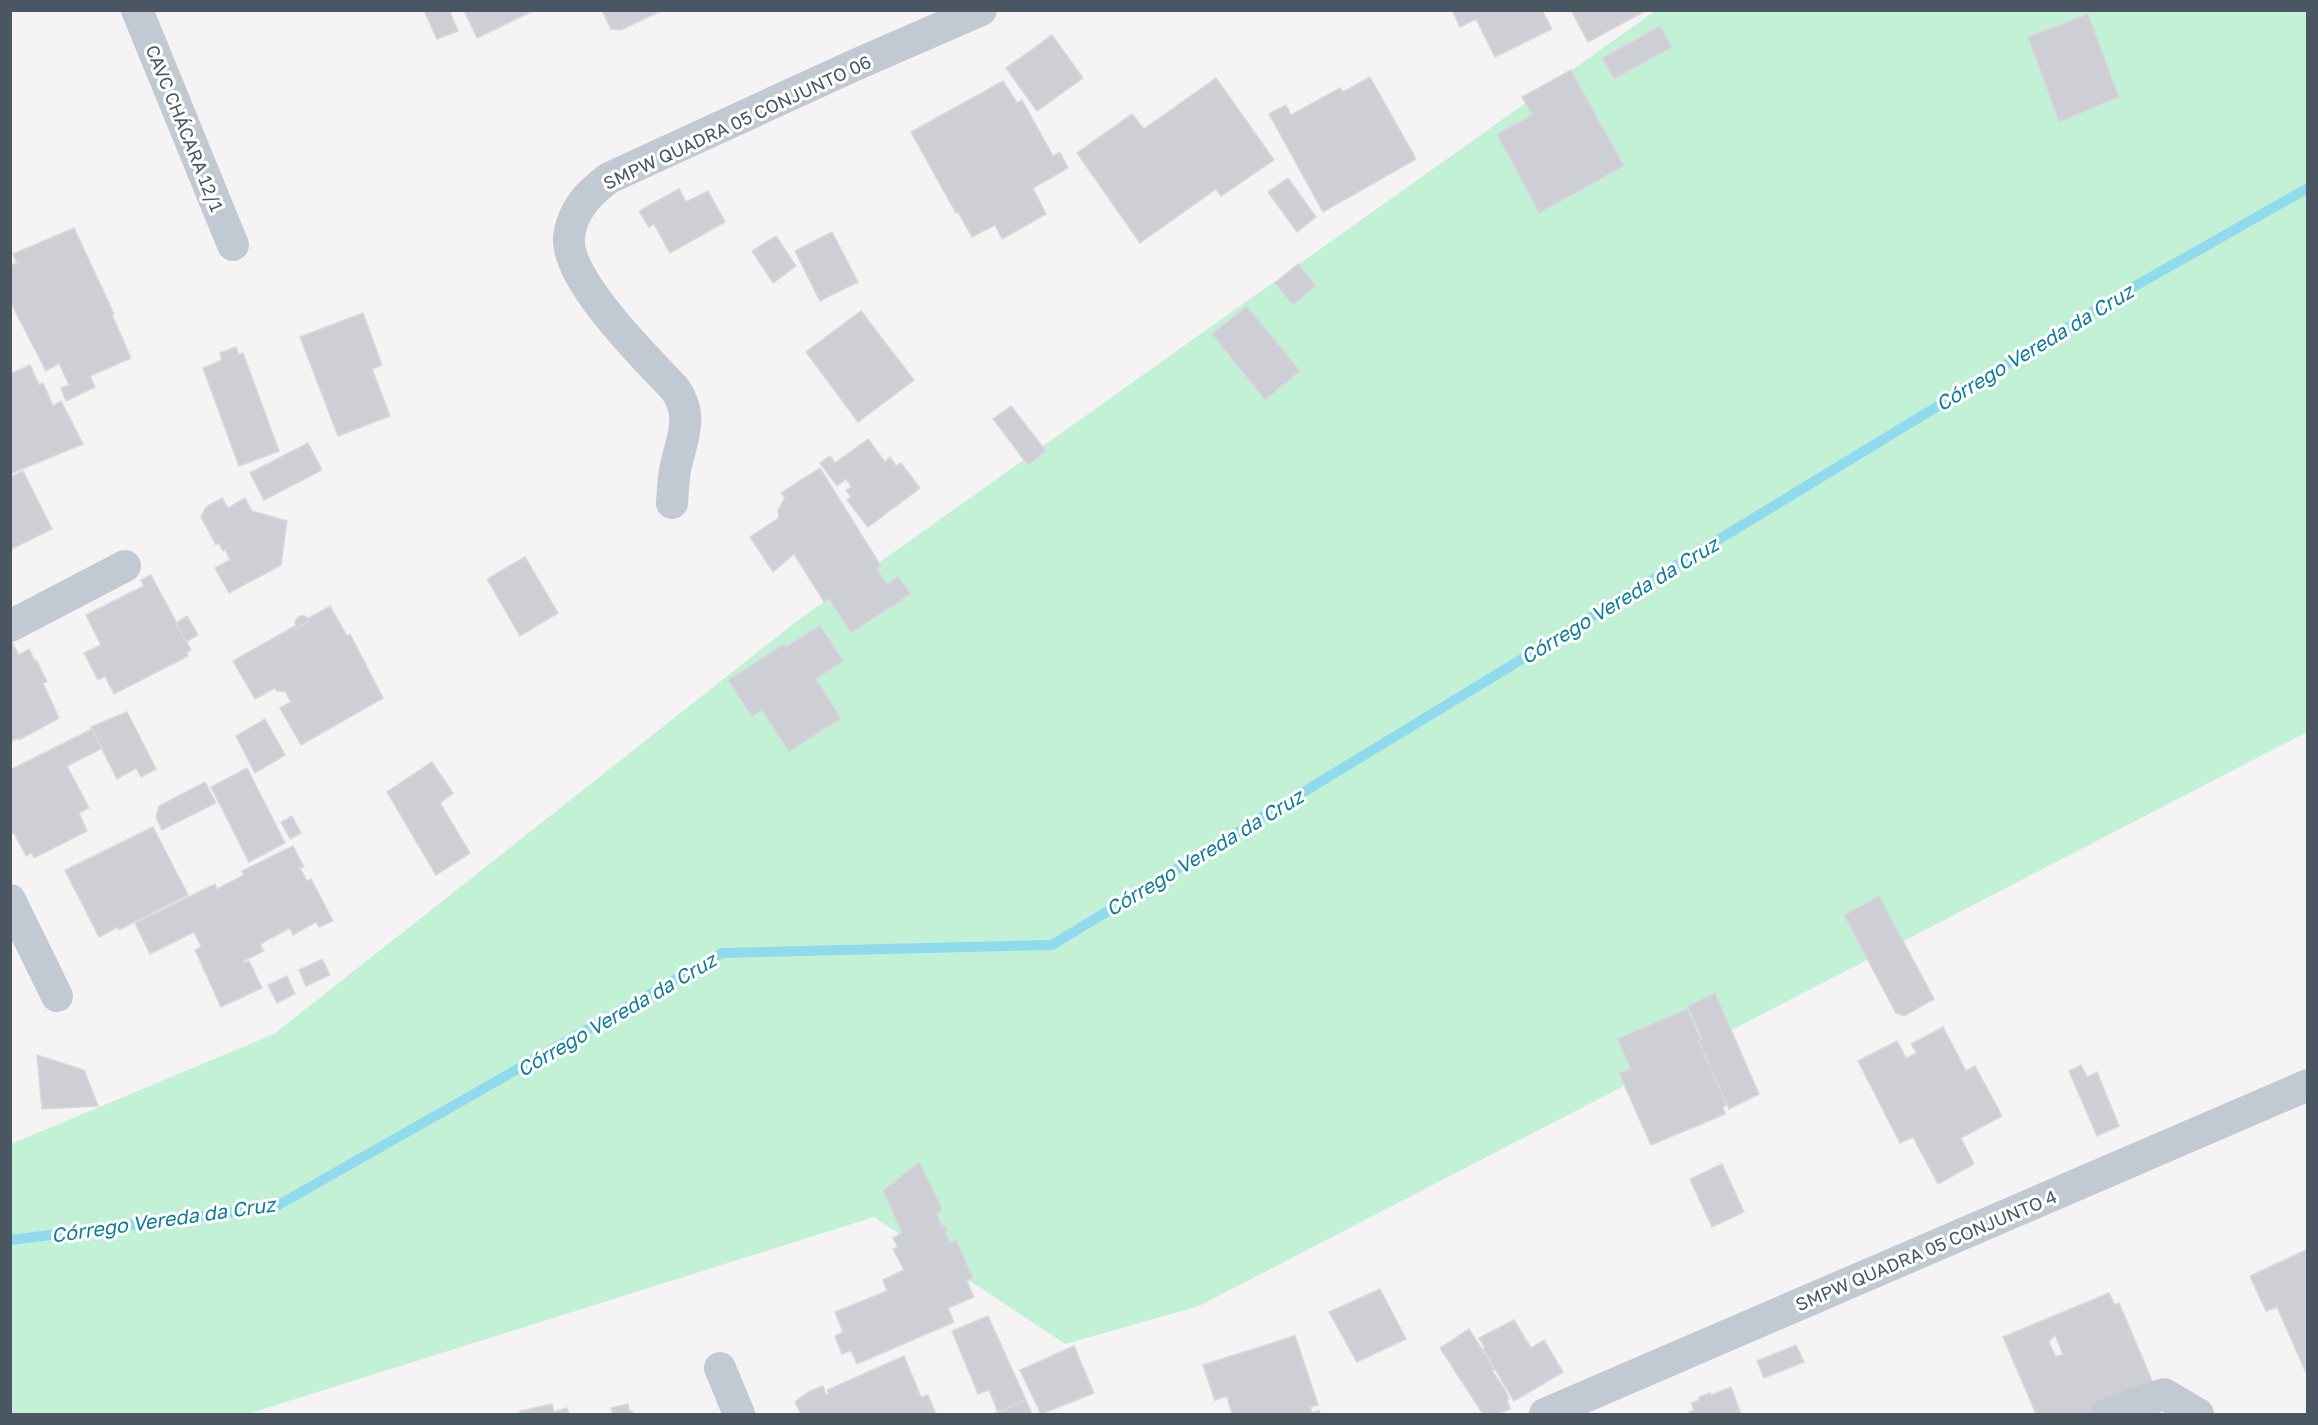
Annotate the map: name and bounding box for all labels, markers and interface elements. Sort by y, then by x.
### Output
street label: CAVC CHÁCARA 12/1 [142,42,229,215]
street label: SMPW QUADRA 05 CONJUNTO 06 [600,50,874,194]
water label: Córrego Vereda da Cruz [1931,278,2139,416]
water label: Córrego Vereda da Cruz [1516,531,1724,669]
water label: Córrego Vereda da Cruz [1101,783,1309,921]
water label: Córrego Vereda da Cruz [512,946,722,1082]
street label: SMPW QUADRA 05 CONJUNTO 4 [1792,1185,2060,1315]
water label: Córrego Vereda da Cruz [50,1191,278,1248]

